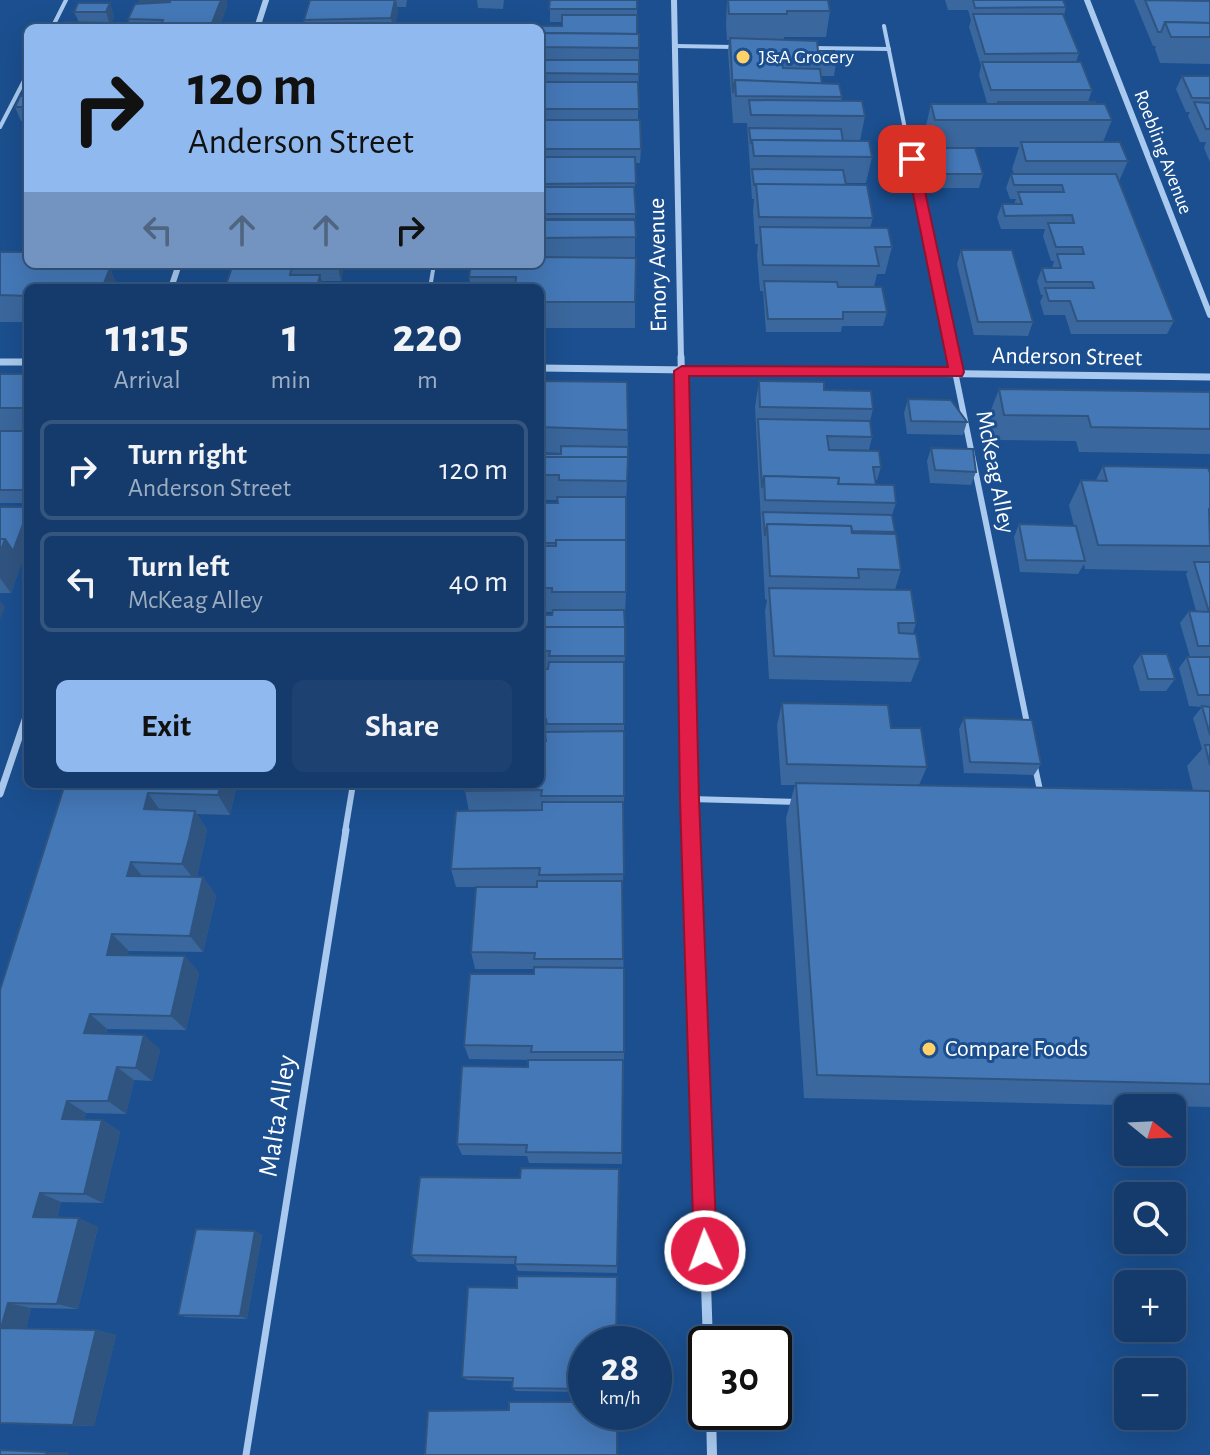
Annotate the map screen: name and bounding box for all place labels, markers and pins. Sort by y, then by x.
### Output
place label: J&A Grocery [759,47,854,67]
marker: J&A Grocery [734,48,752,66]
pin [878,125,946,193]
place label: Compare Foods [945,1037,1088,1061]
marker: Compare Foods [920,1040,938,1058]

